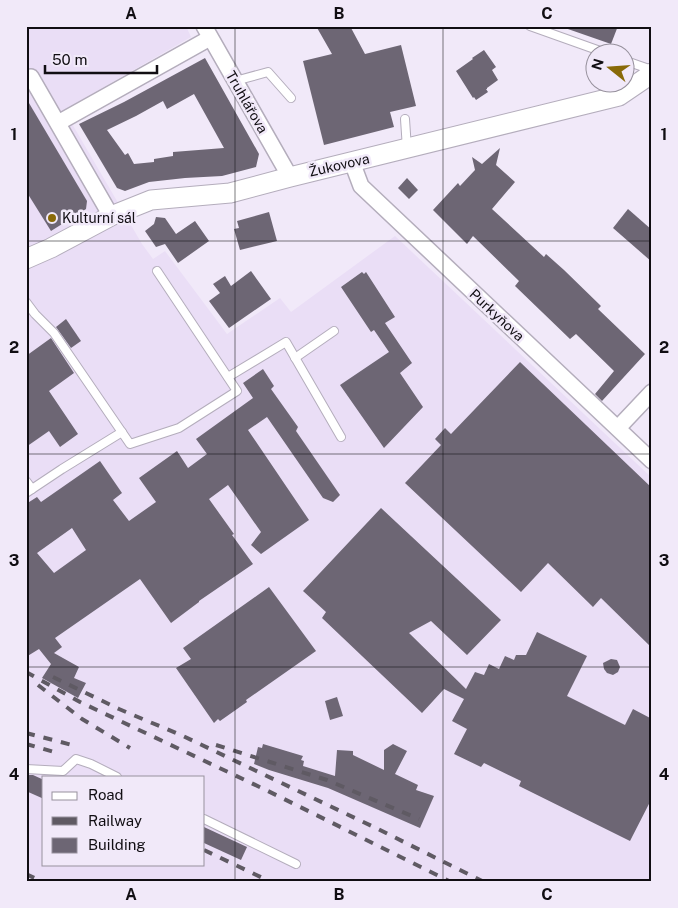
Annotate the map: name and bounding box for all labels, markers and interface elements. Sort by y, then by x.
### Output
text: A [125,4,137,23]
text: B [334,4,345,23]
text: C [541,4,553,23]
scale bar [45,42,158,74]
north arrow [586,42,636,92]
text: 50 m [52,51,87,68]
text: N [588,57,607,72]
street label: Truhlářova [223,68,271,136]
text: 1 [11,125,17,144]
text: 1 [661,125,667,144]
street label: Žukovova [307,149,371,180]
place label: Kulturní sál [62,210,136,226]
marker: Kulturní sál [46,212,58,224]
street label: Purkyňova [466,286,528,344]
text: 2 [9,338,19,357]
text: 2 [659,338,669,357]
text: 3 [9,551,19,570]
text: 3 [659,551,669,570]
text: 4 [9,765,20,784]
text: 4 [659,765,670,784]
legend [42,776,205,866]
text: Road [88,786,124,803]
text: Railway [88,812,142,829]
text: Building [88,836,146,853]
text: A [125,885,137,904]
text: B [334,885,345,904]
text: C [541,885,553,904]

